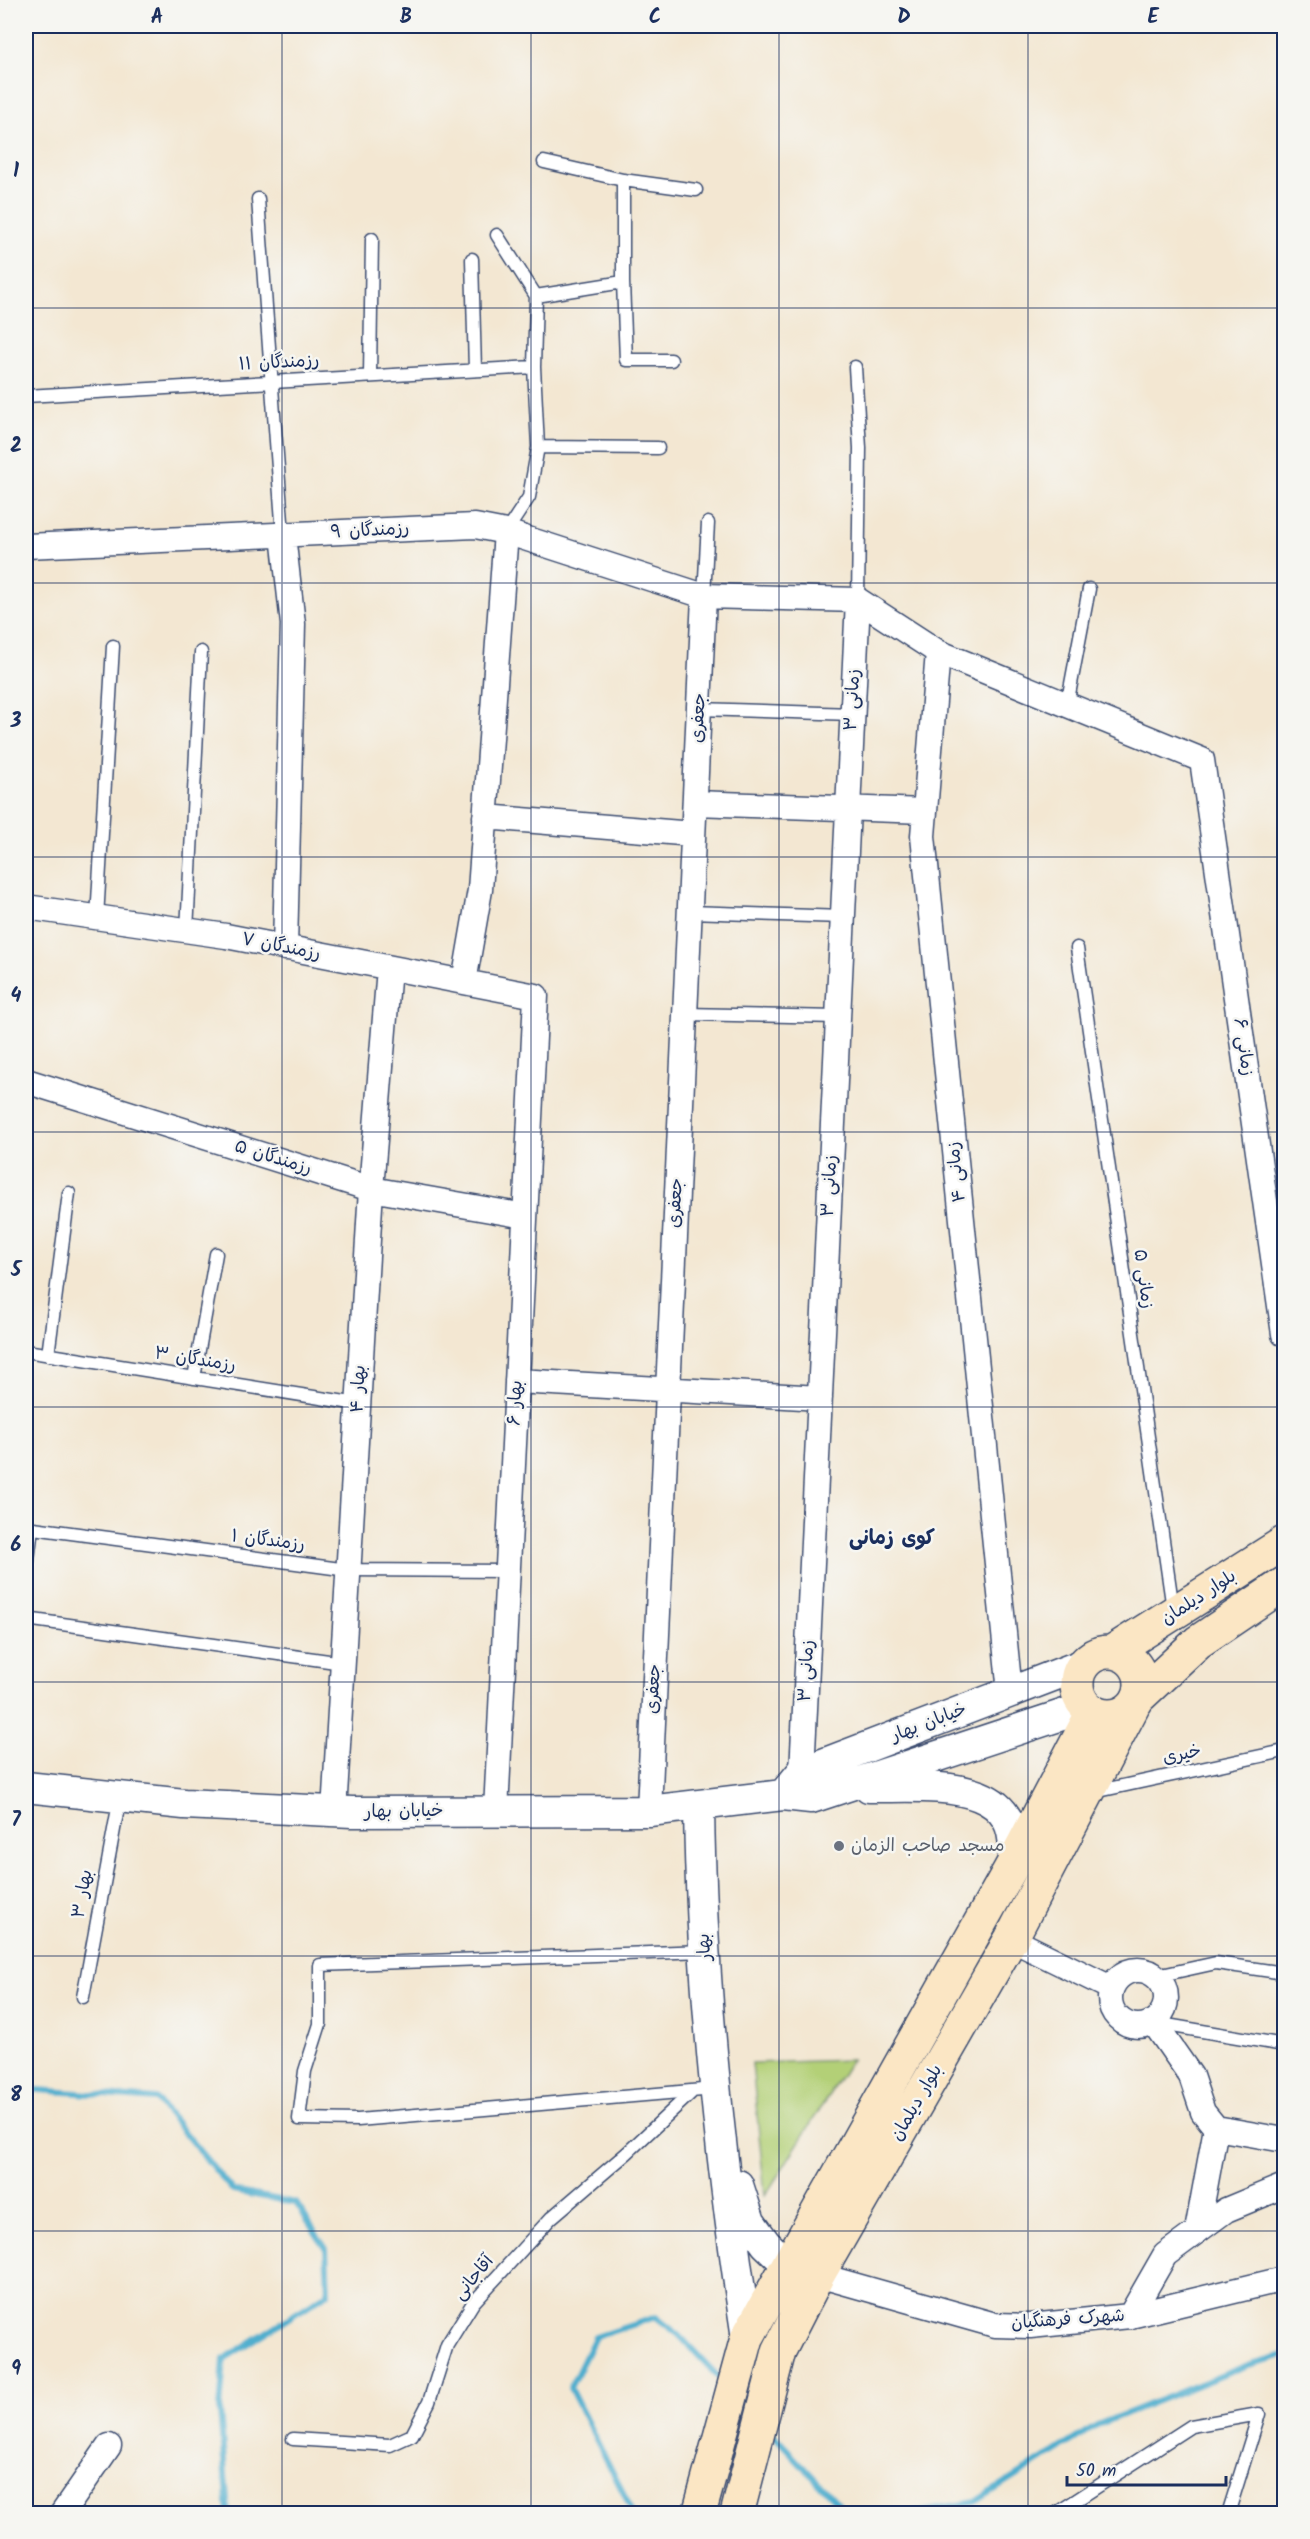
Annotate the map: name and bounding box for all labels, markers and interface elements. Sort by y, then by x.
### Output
text: A [151,2,163,34]
text: B [400,2,412,34]
text: C [649,2,661,34]
text: D [897,2,911,34]
text: E [1147,2,1159,34]
text: 1 [13,156,19,188]
street label: رزمندگان ۱۱ [238,346,320,380]
text: 2 [10,431,22,463]
street label: رزمندگان ۹ [330,514,410,548]
street label: زمانی ۳ [837,668,869,732]
street label: جعفری [683,692,715,744]
text: 3 [10,706,22,738]
street label: رزمندگان ۷ [239,925,323,969]
text: 4 [11,981,22,1013]
street label: زمانی ۶ [1225,1016,1261,1078]
street label: رزمندگان ۵ [231,1132,315,1184]
street label: زمانی ۴ [939,1140,975,1204]
street label: زمانی ۳ [814,1154,846,1218]
street label: جعفری [660,1177,692,1229]
street label: زمانی ۵ [1124,1247,1162,1311]
text: 5 [10,1255,23,1287]
street label: رزمندگان ۳ [152,1339,238,1381]
street label: بهار ۴ [343,1364,375,1414]
street label: بهار ۶ [500,1380,532,1426]
street label: رزمندگان ۱ [229,1522,307,1560]
district label: کوی زمانی [849,1523,935,1555]
text: 6 [11,1530,22,1562]
street label: بلوار دیلمان [1156,1563,1242,1633]
street label: زمانی ۳ [791,1639,823,1703]
street label: جعفری [638,1663,670,1715]
street label: خیابان بهار [885,1695,971,1751]
street label: خیری [1160,1737,1204,1773]
street label: خیابان بهار [362,1797,444,1827]
text: 7 [11,1805,21,1837]
place label: مسجد صاحب الزمان [851,1832,1005,1861]
marker: مسجد صاحب الزمان [832,1839,846,1853]
street label: بهار ۳ [64,1867,102,1921]
street label: بهار [690,1932,721,1964]
street label: بلوار دیلمان [883,2059,951,2147]
text: 8 [10,2080,22,2112]
street label: آقاجانی [446,2248,503,2307]
street label: شهرک فرهنگیان [1010,2302,1126,2338]
text: 9 [11,2354,21,2386]
scale bar [1067,2449,1226,2487]
text: 50 m [1076,2457,1116,2486]

